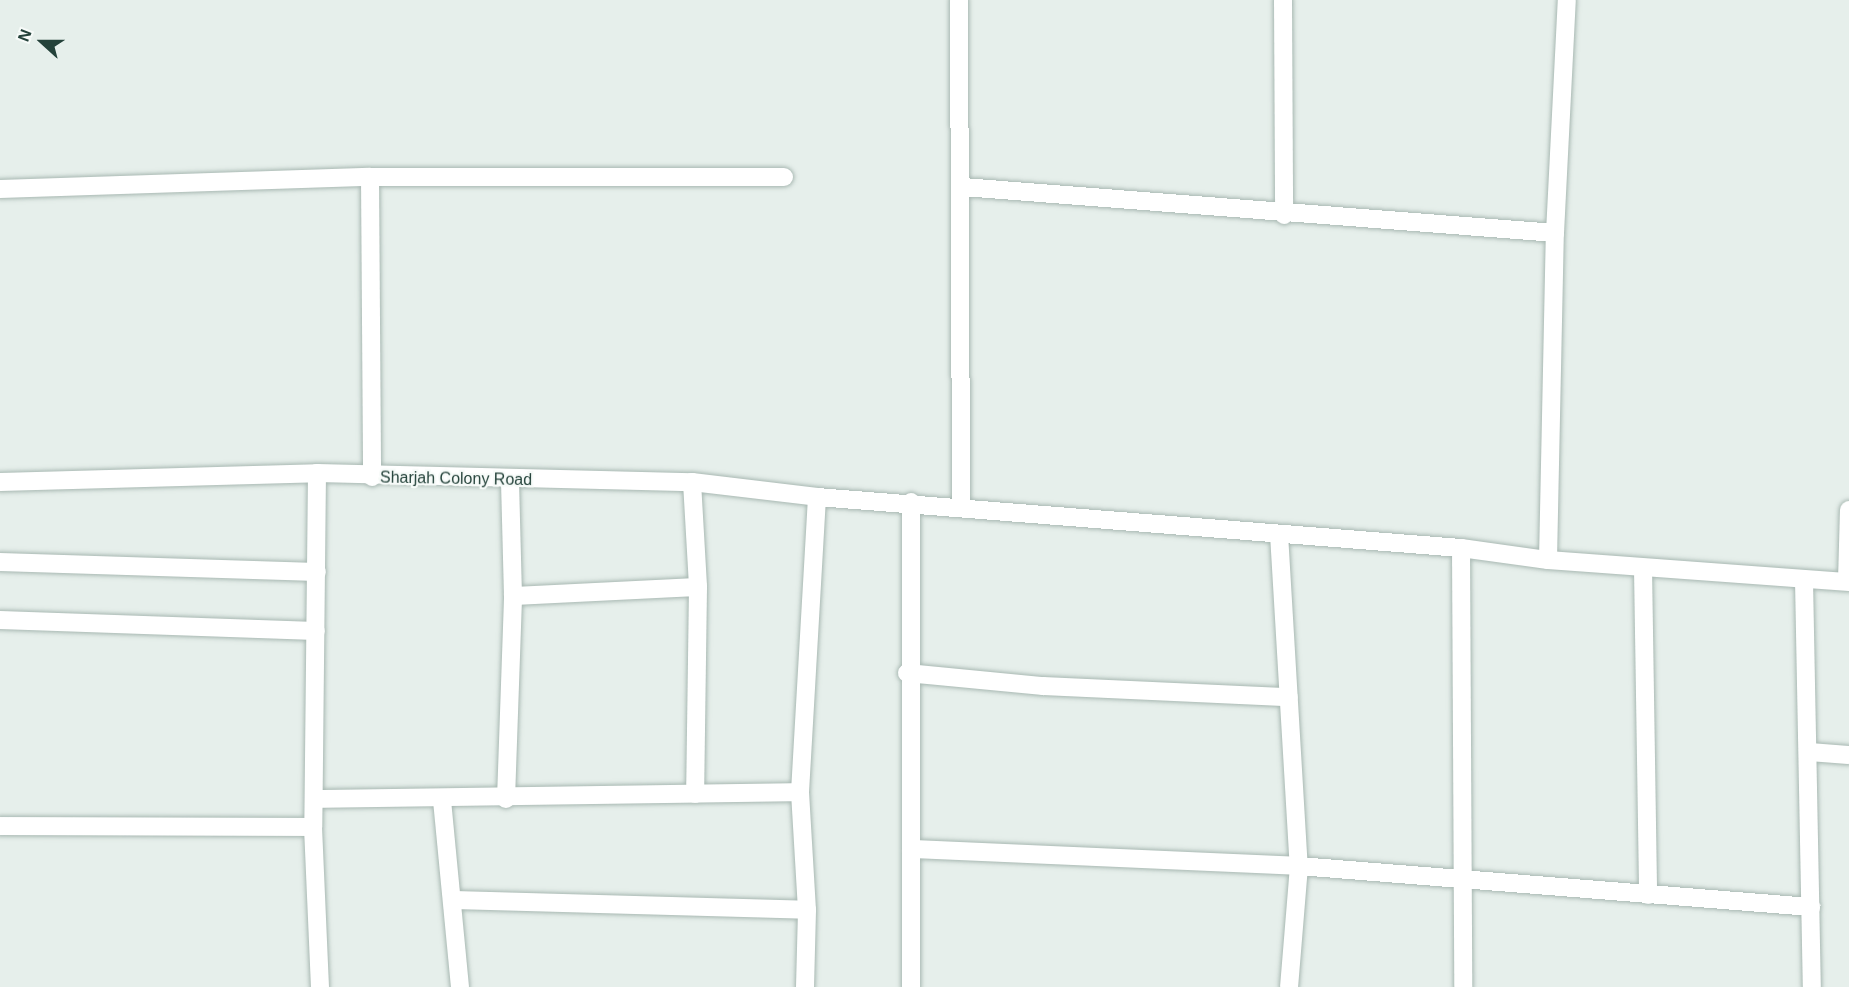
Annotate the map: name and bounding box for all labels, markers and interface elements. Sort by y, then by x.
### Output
north arrow [12,12,72,72]
text: N [15,27,35,44]
street label: Sharjah Colony Road [380,468,532,490]

